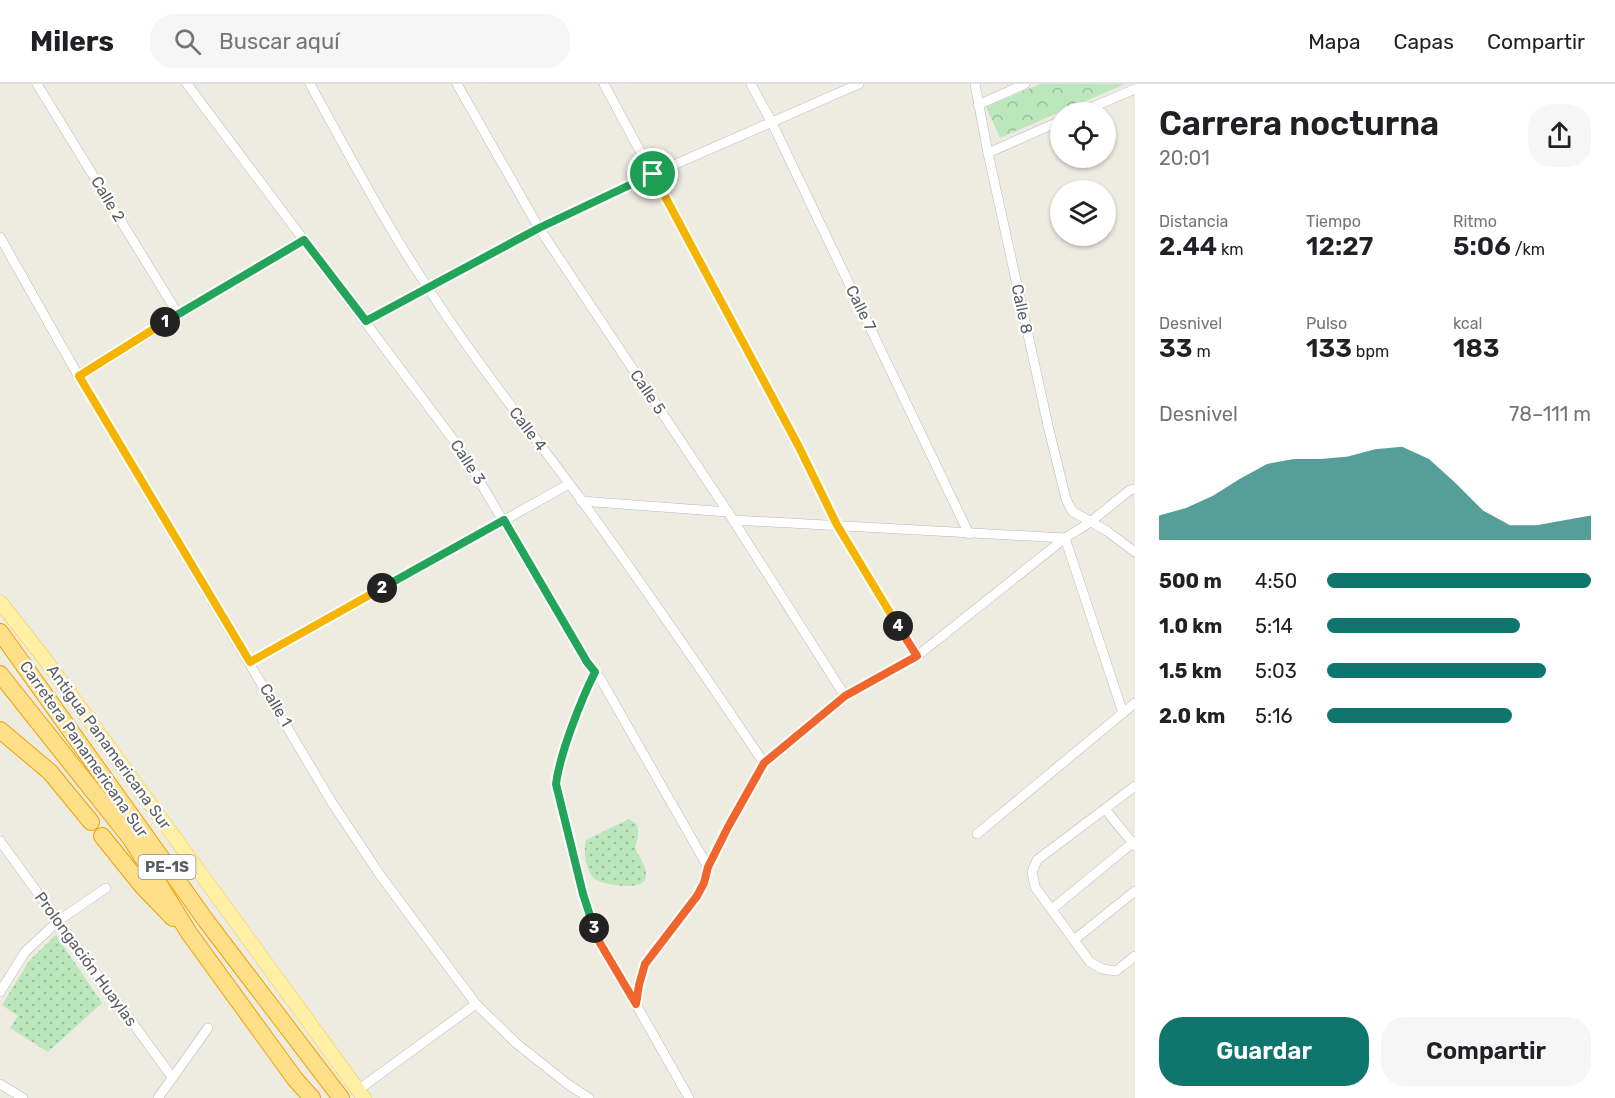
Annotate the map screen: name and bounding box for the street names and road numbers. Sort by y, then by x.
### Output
street label: Calle 2 [87,173,129,225]
street label: Calle 7 [842,282,880,334]
street label: Calle 8 [1007,282,1037,336]
street label: Calle 5 [626,366,670,418]
street label: Calle 4 [505,403,551,455]
street label: Calle 3 [446,436,490,488]
street label: Carretera Panamericana Sur [16,657,152,841]
street label: Antigua Panamericana Sur [43,661,175,833]
street label: Calle 1 [256,680,296,730]
road number: PE-1S [138,855,195,879]
street label: Prolongación Huaylas [31,888,141,1030]

